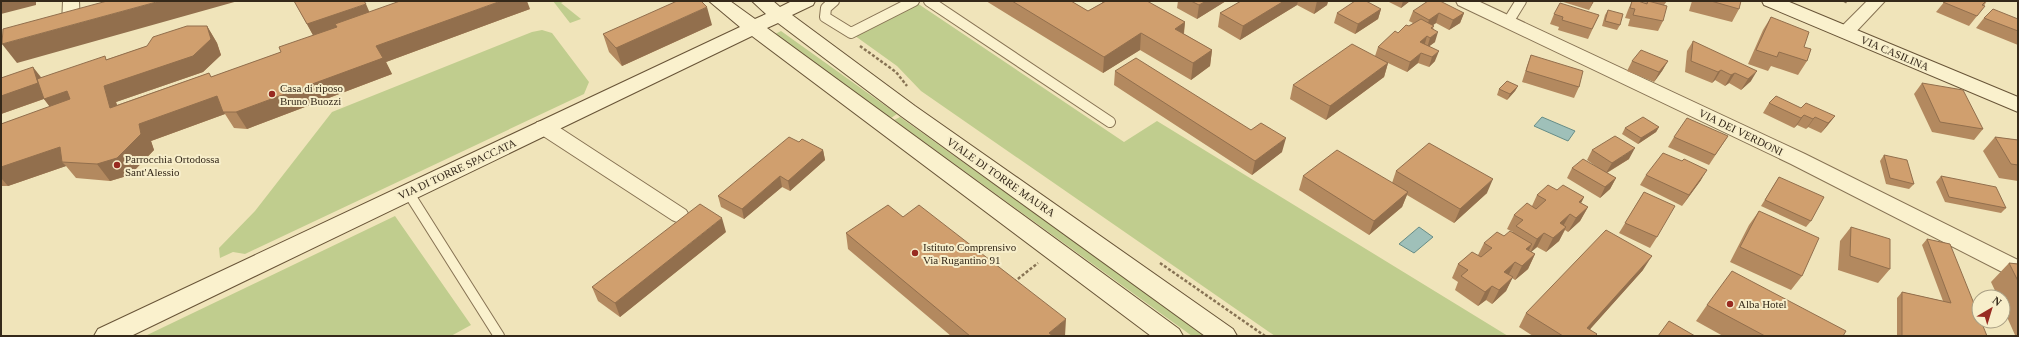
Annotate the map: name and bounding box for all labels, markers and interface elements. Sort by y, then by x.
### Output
street label: VIA CASILINA [1859,33,1931,73]
place label: Casa di riposo Bruno Buozzi [280,82,343,107]
marker: Casa di riposo Bruno Buozzi [267,89,277,99]
street label: VIA DEI VERDONI [1697,106,1785,158]
street label: VIALE DI TORRE MAURA [945,135,1058,219]
street label: VIA DI TORRE SPACCATA [396,136,518,202]
place label: Parrocchia Ortodossa Sant'Alessio [125,153,220,178]
marker: Parrocchia Ortodossa Sant'Alessio [112,160,122,170]
place label: Istituto Comprensivo Via Rugantino 91 [923,241,1017,266]
marker: Istituto Comprensivo Via Rugantino 91 [910,248,920,258]
north arrow [1971,289,2011,329]
text: N [1990,294,2004,308]
place label: Alba Hotel [1738,298,1787,310]
marker: Alba Hotel [1725,299,1735,309]

